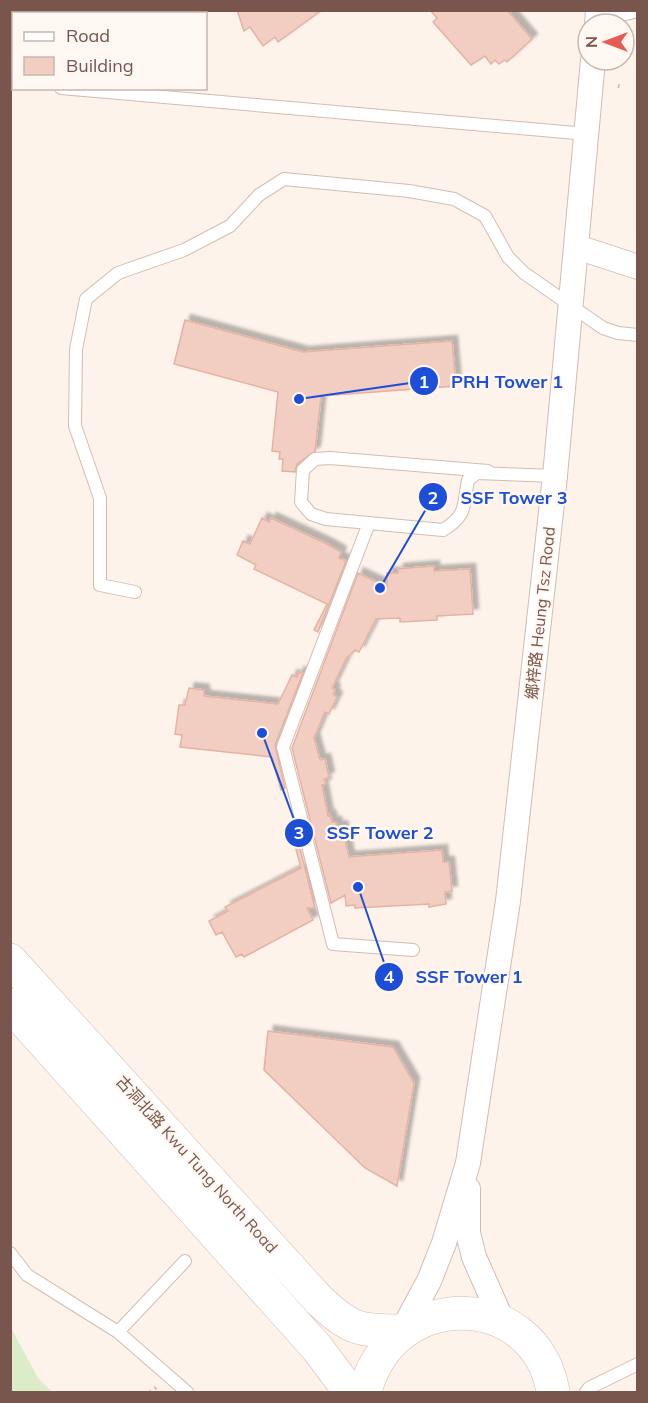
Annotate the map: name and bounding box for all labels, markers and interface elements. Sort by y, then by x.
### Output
legend [12,12,207,90]
north arrow [576,12,636,72]
text: Road [66,24,110,47]
text: N [581,36,601,48]
text: Building [66,54,134,77]
callout: PRH Tower 1 [409,363,575,399]
text: 1 [419,370,429,393]
text: PRH Tower 1 [451,370,563,393]
callout: SSF Tower 3 [418,479,579,515]
text: 2 [428,486,438,509]
text: SSF Tower 3 [460,486,568,509]
street label: 鄉梓路 Heung Tsz Road [521,526,559,700]
callout: SSF Tower 2 [284,815,445,851]
text: 3 [294,821,304,844]
text: SSF Tower 2 [326,821,434,844]
callout: SSF Tower 1 [374,959,535,995]
text: 4 [384,965,395,988]
text: SSF Tower 1 [415,965,523,988]
street label: 古洞北路 Kwu Tung North Road [112,1071,282,1257]

